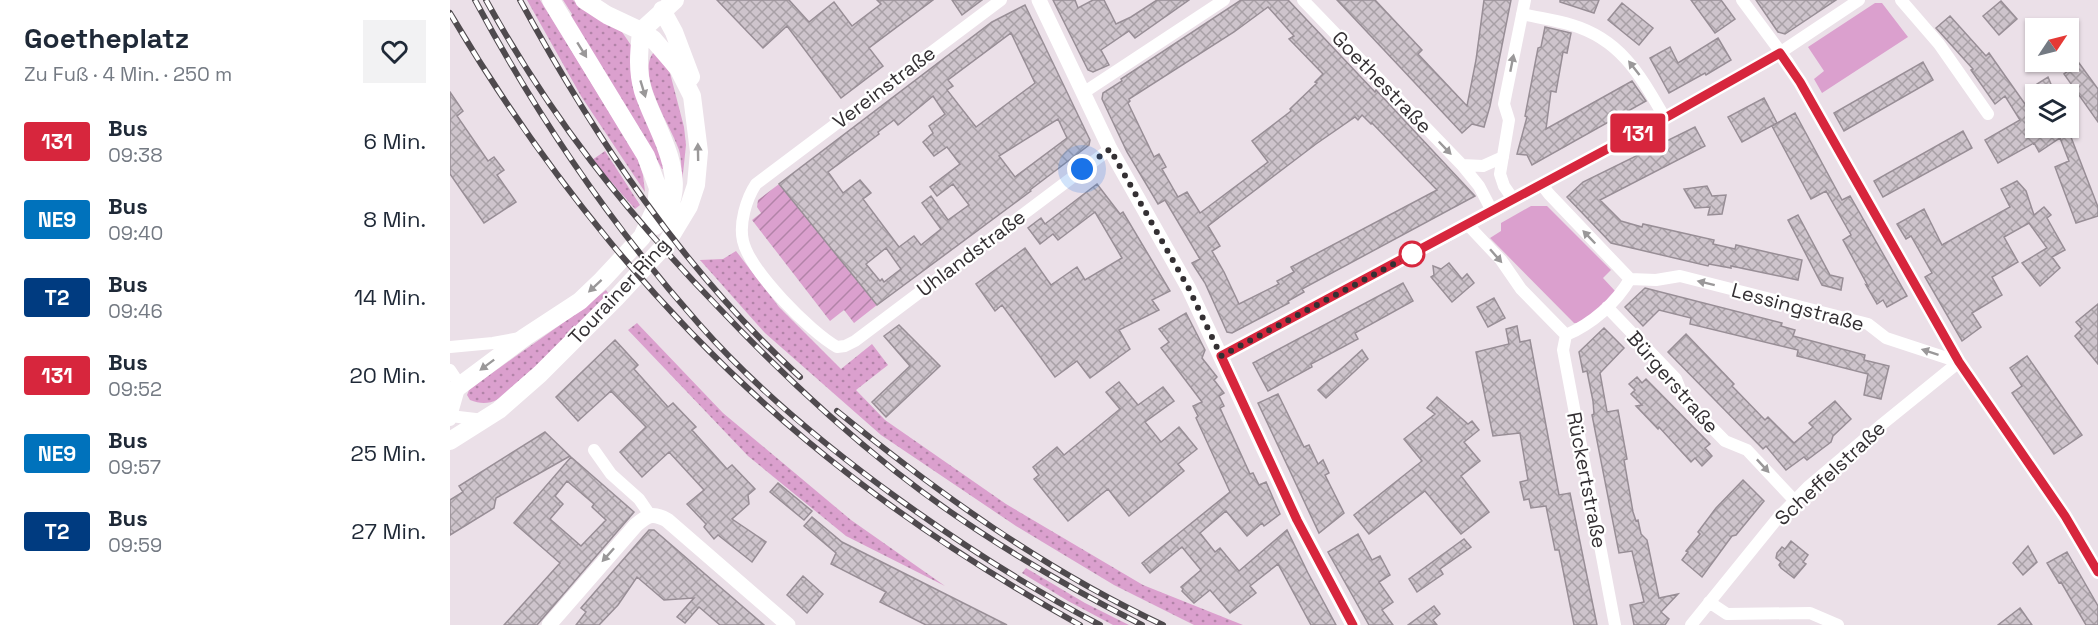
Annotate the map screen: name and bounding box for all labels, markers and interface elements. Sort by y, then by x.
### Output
north arrow [2025,18,2079,72]
map controls [2025,18,2079,138]
text: Goetheplatz [24,20,189,56]
button: heart [363,20,426,83]
street label: Goethestraße [1326,25,1438,139]
street label: Vereinstraße [827,40,941,134]
one-way arrow [576,42,587,58]
one-way arrow [1508,53,1517,72]
text: Zu Fuß · 4 Min. · 250 m [24,61,232,87]
one-way arrow [1629,61,1641,76]
one-way arrow [639,80,648,98]
button: layers [2025,84,2079,138]
text: Bus [108,114,148,142]
line badge: 131 [1604,114,1672,152]
text: 131 [1622,120,1654,147]
text: 6 Min. [363,127,426,155]
text: 131 [41,128,73,155]
one-way arrow [1438,140,1452,154]
text: 09:38 [108,142,163,168]
one-way arrow [693,142,702,161]
your location [1067,154,1097,184]
text: Bus [108,192,148,220]
street label: Uhlandstraße [911,204,1031,302]
text: 8 Min. [363,205,426,233]
text: NE9 [38,206,76,233]
text: 09:40 [108,220,163,246]
one-way arrow [1583,230,1597,244]
street label: Tourainer Ring [563,232,675,350]
unlabelled marker [1399,241,1425,267]
one-way arrow [1489,248,1503,263]
text: Bus [108,270,148,298]
street label: Lessingstraße [1729,277,1867,337]
one-way arrow [1697,278,1715,287]
one-way arrow [589,279,603,293]
text: 14 Min. [354,283,426,311]
text: T2 [45,284,69,311]
text: 09:46 [108,298,163,324]
street label: Bürgerstraße [1621,325,1725,439]
one-way arrow [1921,347,1939,356]
text: Bus [108,348,148,376]
one-way arrow [480,359,496,371]
text: 20 Min. [350,361,426,389]
text: 131 [41,362,73,389]
text: 09:52 [108,376,162,402]
street label: Rückertstraße [1561,410,1613,550]
street label: Scheffelstraße [1769,415,1891,531]
text: Bus [108,426,148,454]
text: 25 Min. [350,439,426,467]
text: NE9 [38,440,76,467]
text: 09:57 [108,454,161,480]
one-way arrow [1756,459,1770,474]
text: Bus [108,504,148,532]
text: 27 Min. [351,517,426,545]
text: T2 [45,518,69,545]
text: 09:59 [108,532,162,558]
one-way arrow [601,548,615,563]

